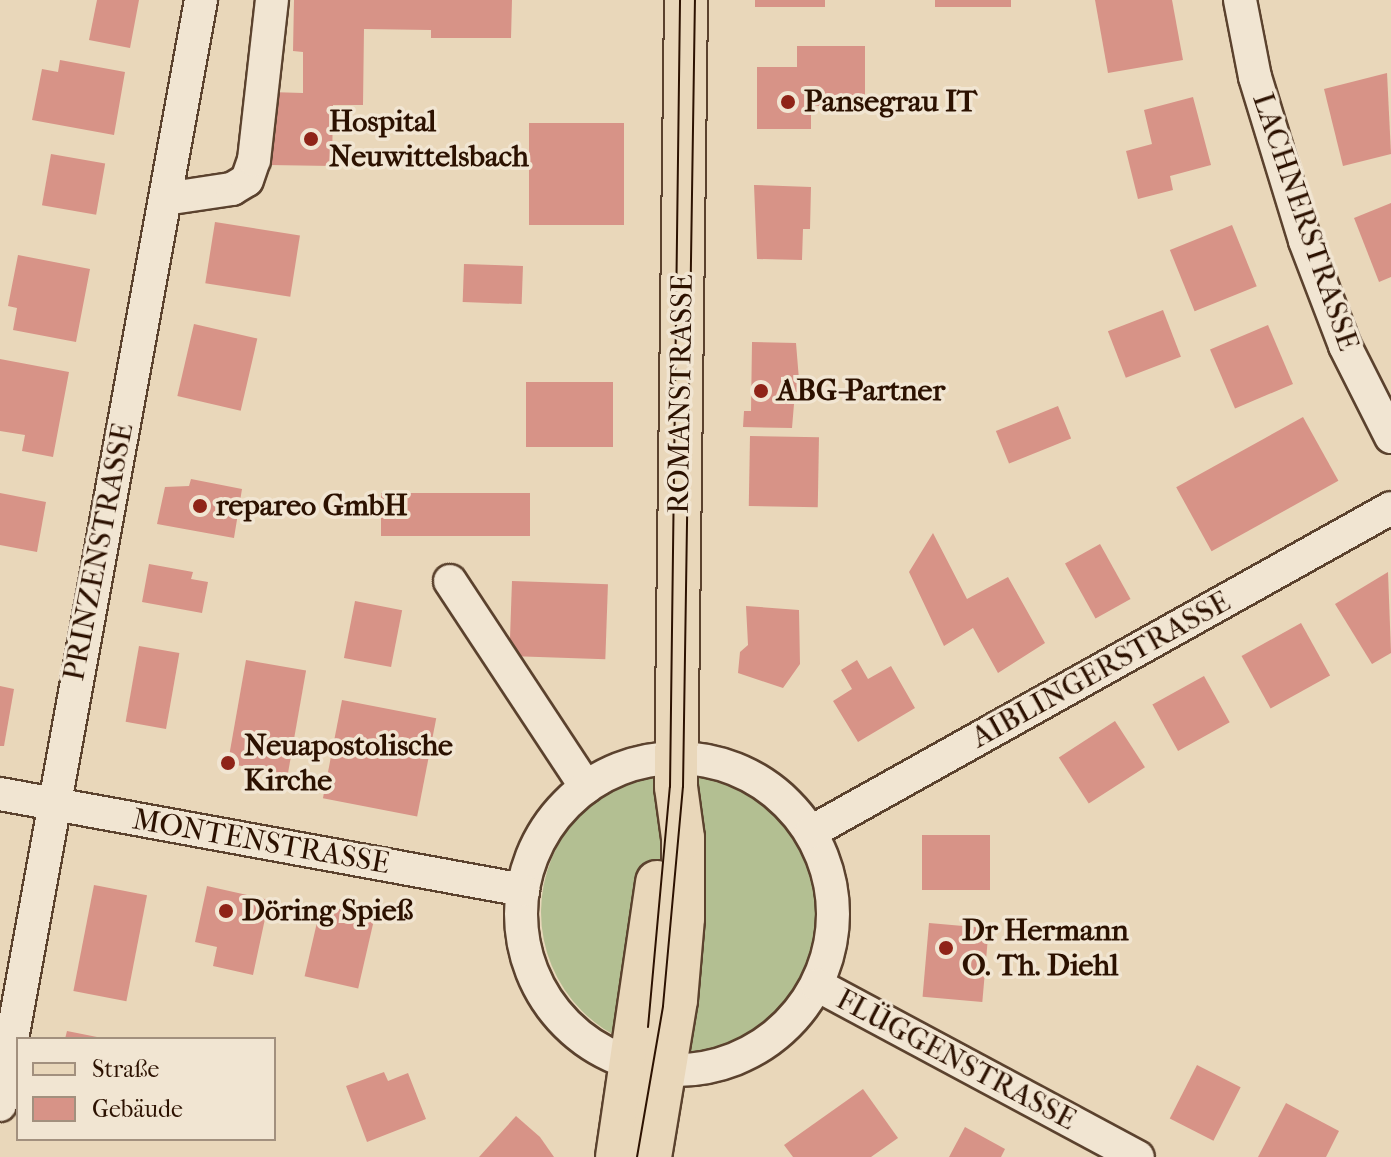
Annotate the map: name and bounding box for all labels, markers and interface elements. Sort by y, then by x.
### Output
place label: Pansegrau IT [804,84,977,120]
street label: LACHNERSTRASSE [1244,88,1366,356]
marker: Pansegrau IT [779,93,797,111]
place label: Hospital Neuwittelsbach [329,104,529,174]
marker: Hospital Neuwittelsbach [300,128,322,150]
street label: ROMANSTRASSE [661,274,701,514]
place label: ABG-Partner [777,373,945,409]
marker: ABG-Partner [752,382,770,400]
street label: PRINZENSTRASSE [56,420,142,684]
place label: repareo GmbH [216,488,408,524]
marker: repareo GmbH [191,497,209,515]
street label: AIBLINGERSTRASSE [965,584,1237,756]
place label: Neuapostolische Kirche [244,728,453,798]
marker: Neuapostolische Kirche [219,754,237,772]
street label: MONTENSTRASSE [130,802,392,882]
place label: Döring Spieß [242,893,413,929]
marker: Döring Spieß [217,902,235,920]
place label: Dr Hermann O. Th. Diehl [962,913,1129,984]
marker: Dr Hermann O. Th. Diehl [937,939,955,957]
street label: FLÜGGENSTRASSE [830,982,1082,1138]
legend [16,1037,276,1141]
text: Straße [92,1055,159,1083]
text: Gebäude [92,1095,183,1123]

